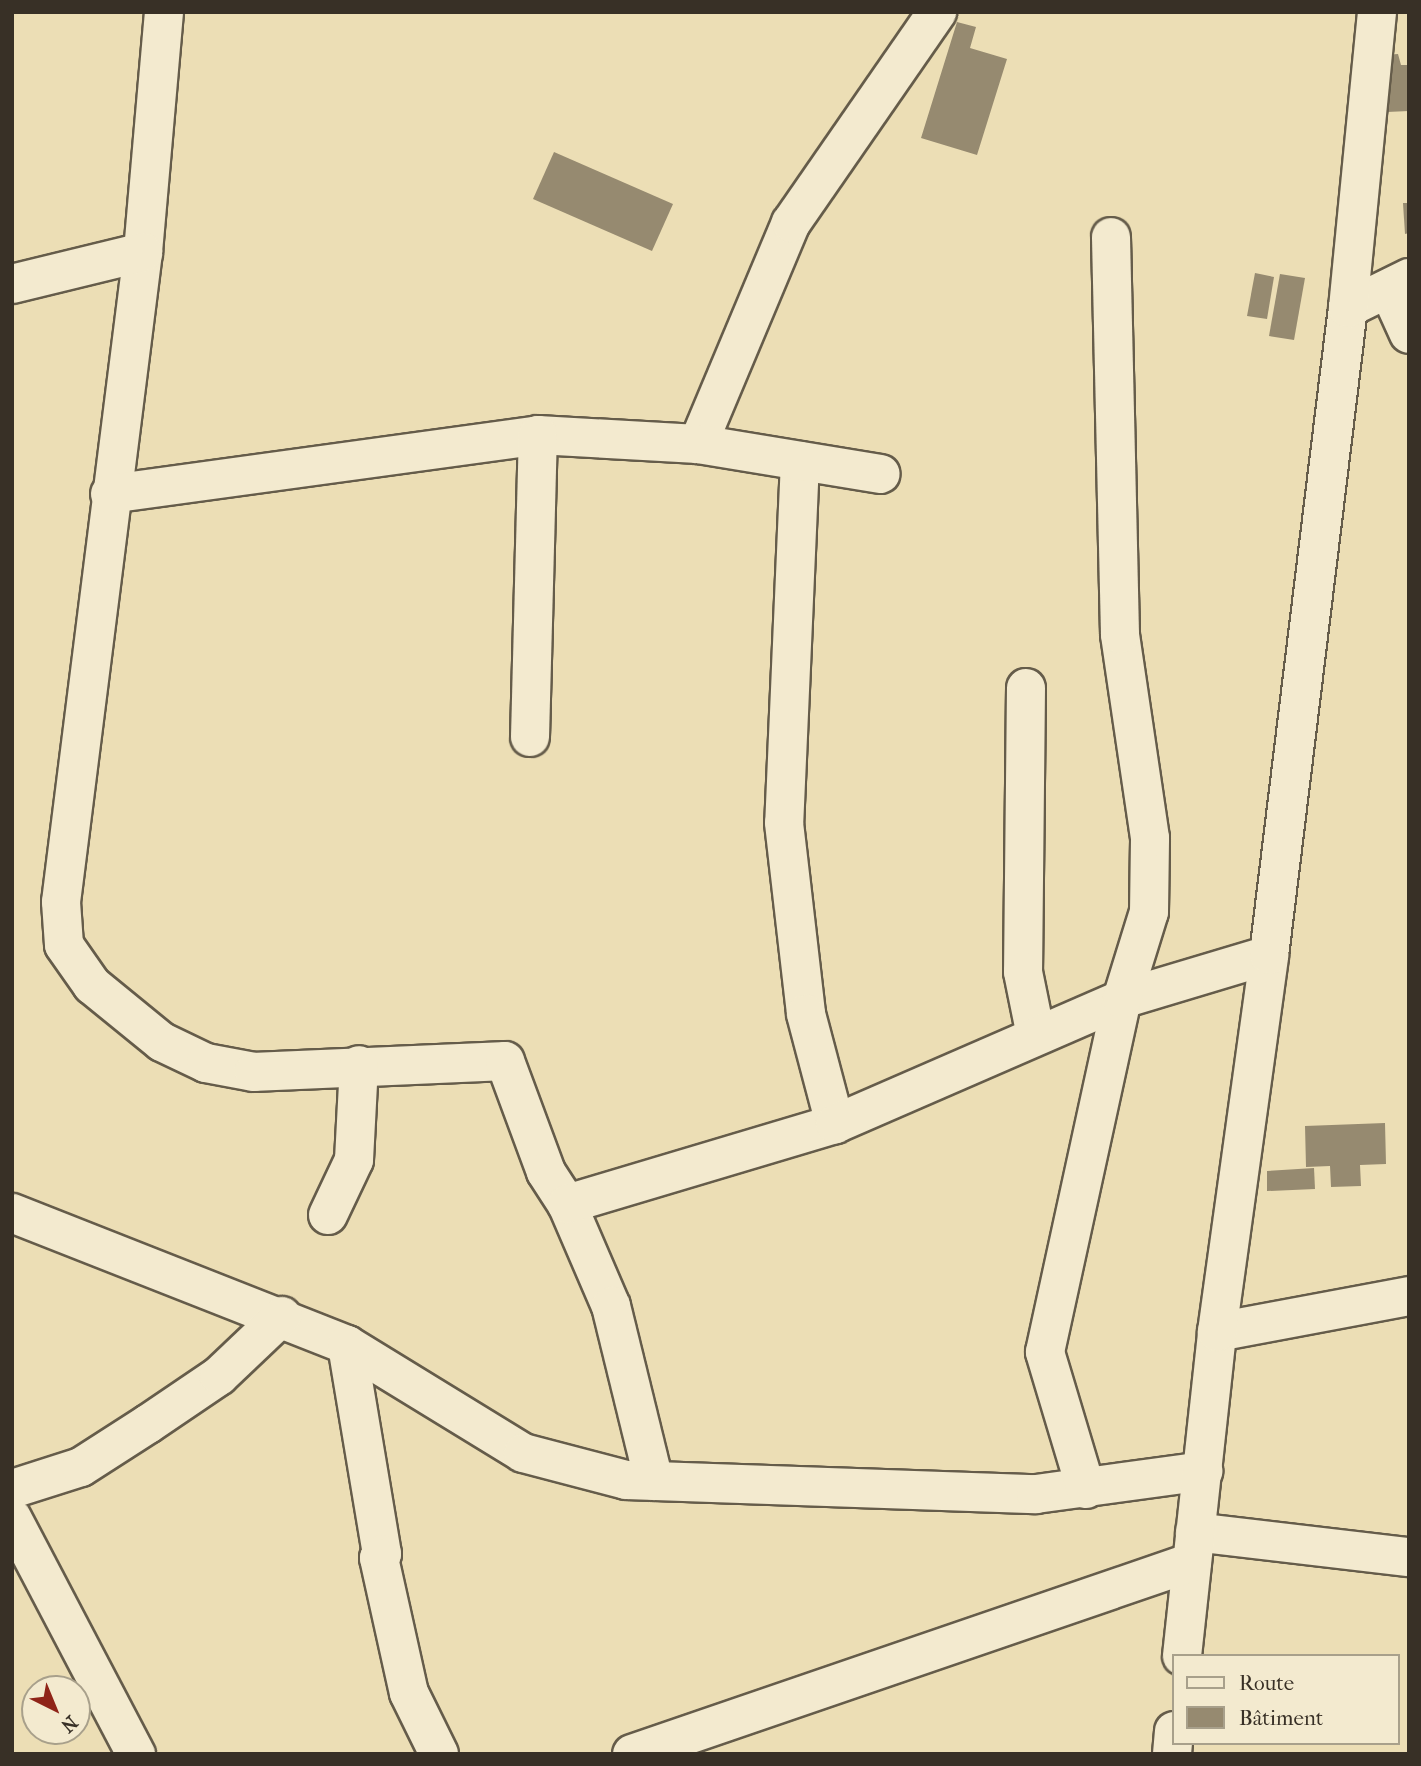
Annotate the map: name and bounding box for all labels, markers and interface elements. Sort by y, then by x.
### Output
legend [1172,1654,1400,1745]
text: Route [1239,1671,1294,1695]
north arrow [21,1675,91,1745]
text: Bâtiment [1239,1706,1323,1730]
text: N [56,1711,82,1737]

